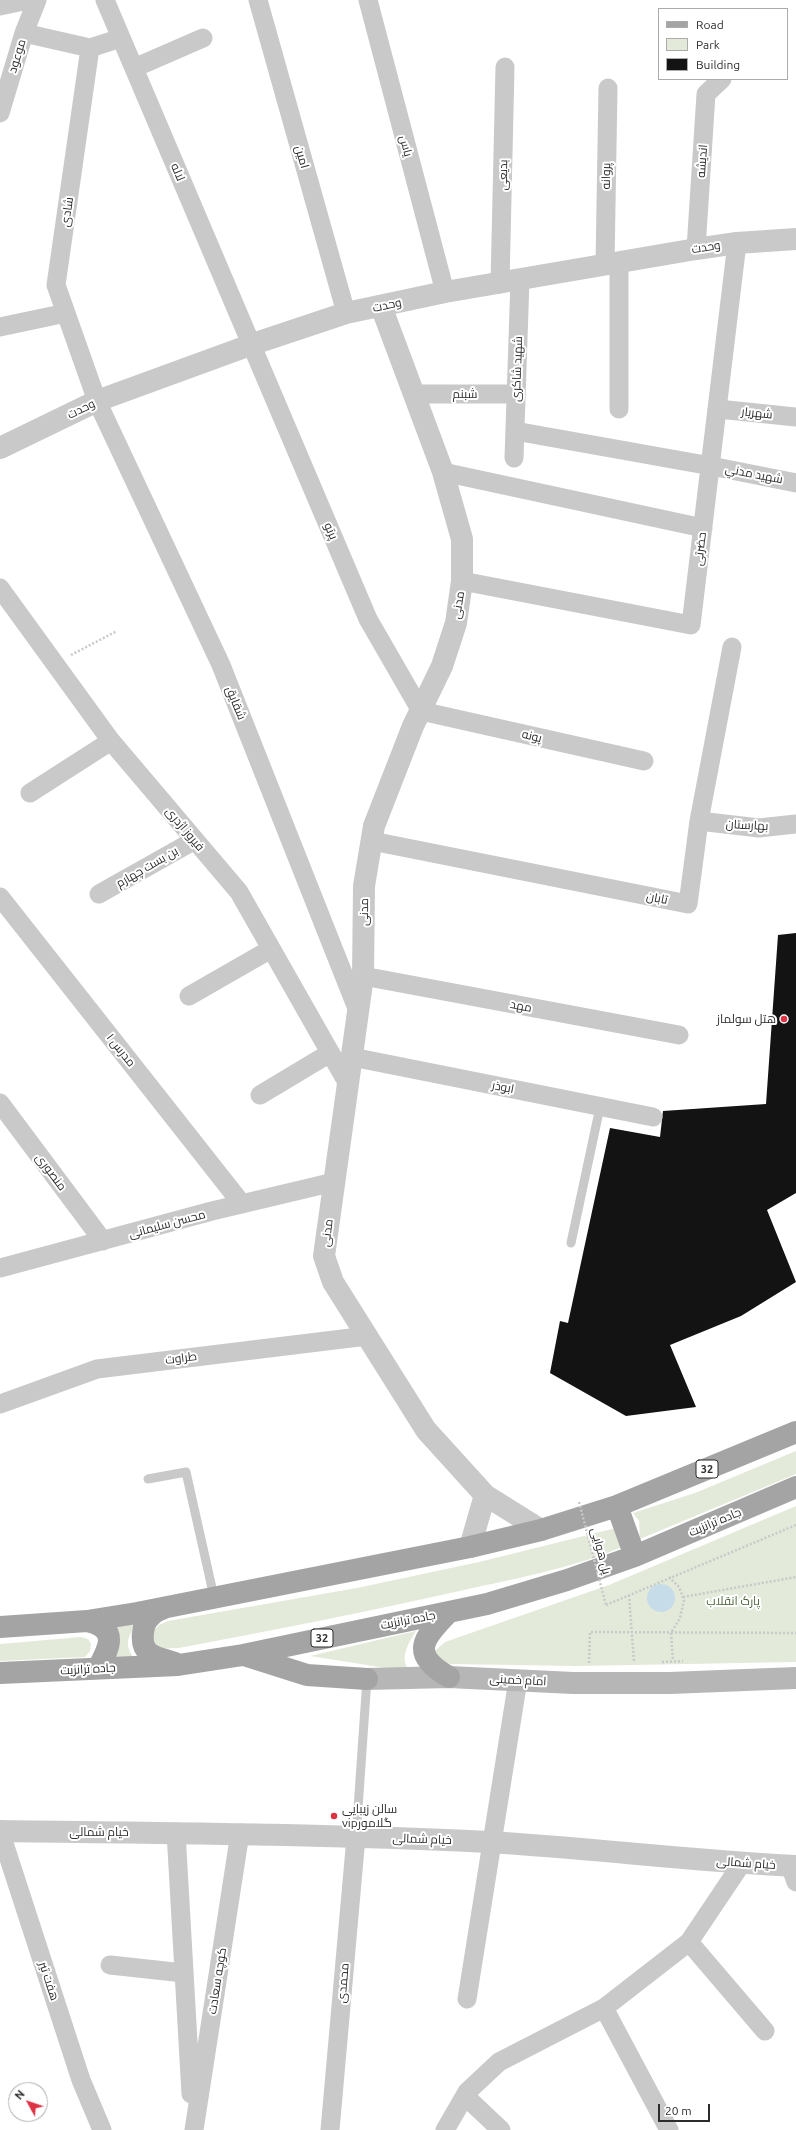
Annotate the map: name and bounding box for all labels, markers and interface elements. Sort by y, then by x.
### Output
legend [658,8,788,80]
text: Road [696,18,724,31]
street label: موعود [5,37,29,75]
text: Park [696,38,720,51]
text: Building [696,58,740,71]
street label: یاس [396,134,416,158]
street label: امین [292,144,312,170]
street label: اندیشه [694,144,710,178]
street label: بدیعی [496,159,510,191]
street label: لاله [168,161,188,183]
street label: پروانه [599,163,613,189]
street label: شادی [58,196,76,228]
street label: وحدت [691,238,721,256]
street label: وحدت [371,295,403,315]
street label: شهید شاکری [509,336,525,402]
street label: شبنم [453,387,477,401]
street label: وحدت [65,396,97,422]
street label: شهریار [741,404,773,422]
street label: شهيد مدني [724,461,784,487]
street label: پرتو [321,520,341,542]
street label: حضرتی [691,531,709,567]
street label: مدنی [449,590,467,620]
street label: شقایق [223,684,249,722]
street label: پونه [521,727,543,745]
street label: فیروز اژدری [162,804,208,854]
street label: بهارستان [725,817,769,833]
street label: بن بست چهارم [113,843,181,891]
street label: تابان [645,889,669,907]
street label: مدنی [357,898,371,926]
street label: مهد [509,997,533,1015]
place label: هتل سولماز [717,1012,776,1026]
marker: هتل سولماز [779,1014,789,1024]
street label: مدرس ۱ [104,1030,138,1070]
street label: ابوذر [491,1078,515,1096]
street label: منصوری [33,1151,69,1193]
street label: محسن سلیمانی [127,1207,207,1241]
street label: مدنی [318,1218,336,1248]
street label: طراوت [164,1349,198,1367]
road number: 32 [696,1460,718,1478]
street label: جاده ترانزیت [687,1505,743,1539]
street label: پل هوایی [588,1526,614,1576]
park label: پارک انقلاب [706,1594,760,1608]
street label: جاده ترانزیت [379,1608,437,1632]
road number: 32 [311,1629,333,1647]
street label: جاده ترانزیت [60,1660,116,1678]
street label: امام خمینی [489,1671,547,1689]
place label: سالن زیبایی vipگلامور [342,1802,397,1830]
marker: سالن زیبایی vipگلامور [329,1811,339,1821]
street label: خیام شمالی [69,1825,129,1839]
street label: خیام شمالی [392,1831,452,1847]
street label: خیام شمالی [716,1854,776,1872]
street label: کوچه سعادت [205,1947,229,2015]
street label: هفت تير [36,1960,62,2002]
street label: محمدی [334,1962,352,2004]
north arrow [8,2082,48,2122]
text: N [12,2088,27,2102]
scale bar [660,2096,712,2122]
text: 20 m [665,2104,692,2117]

